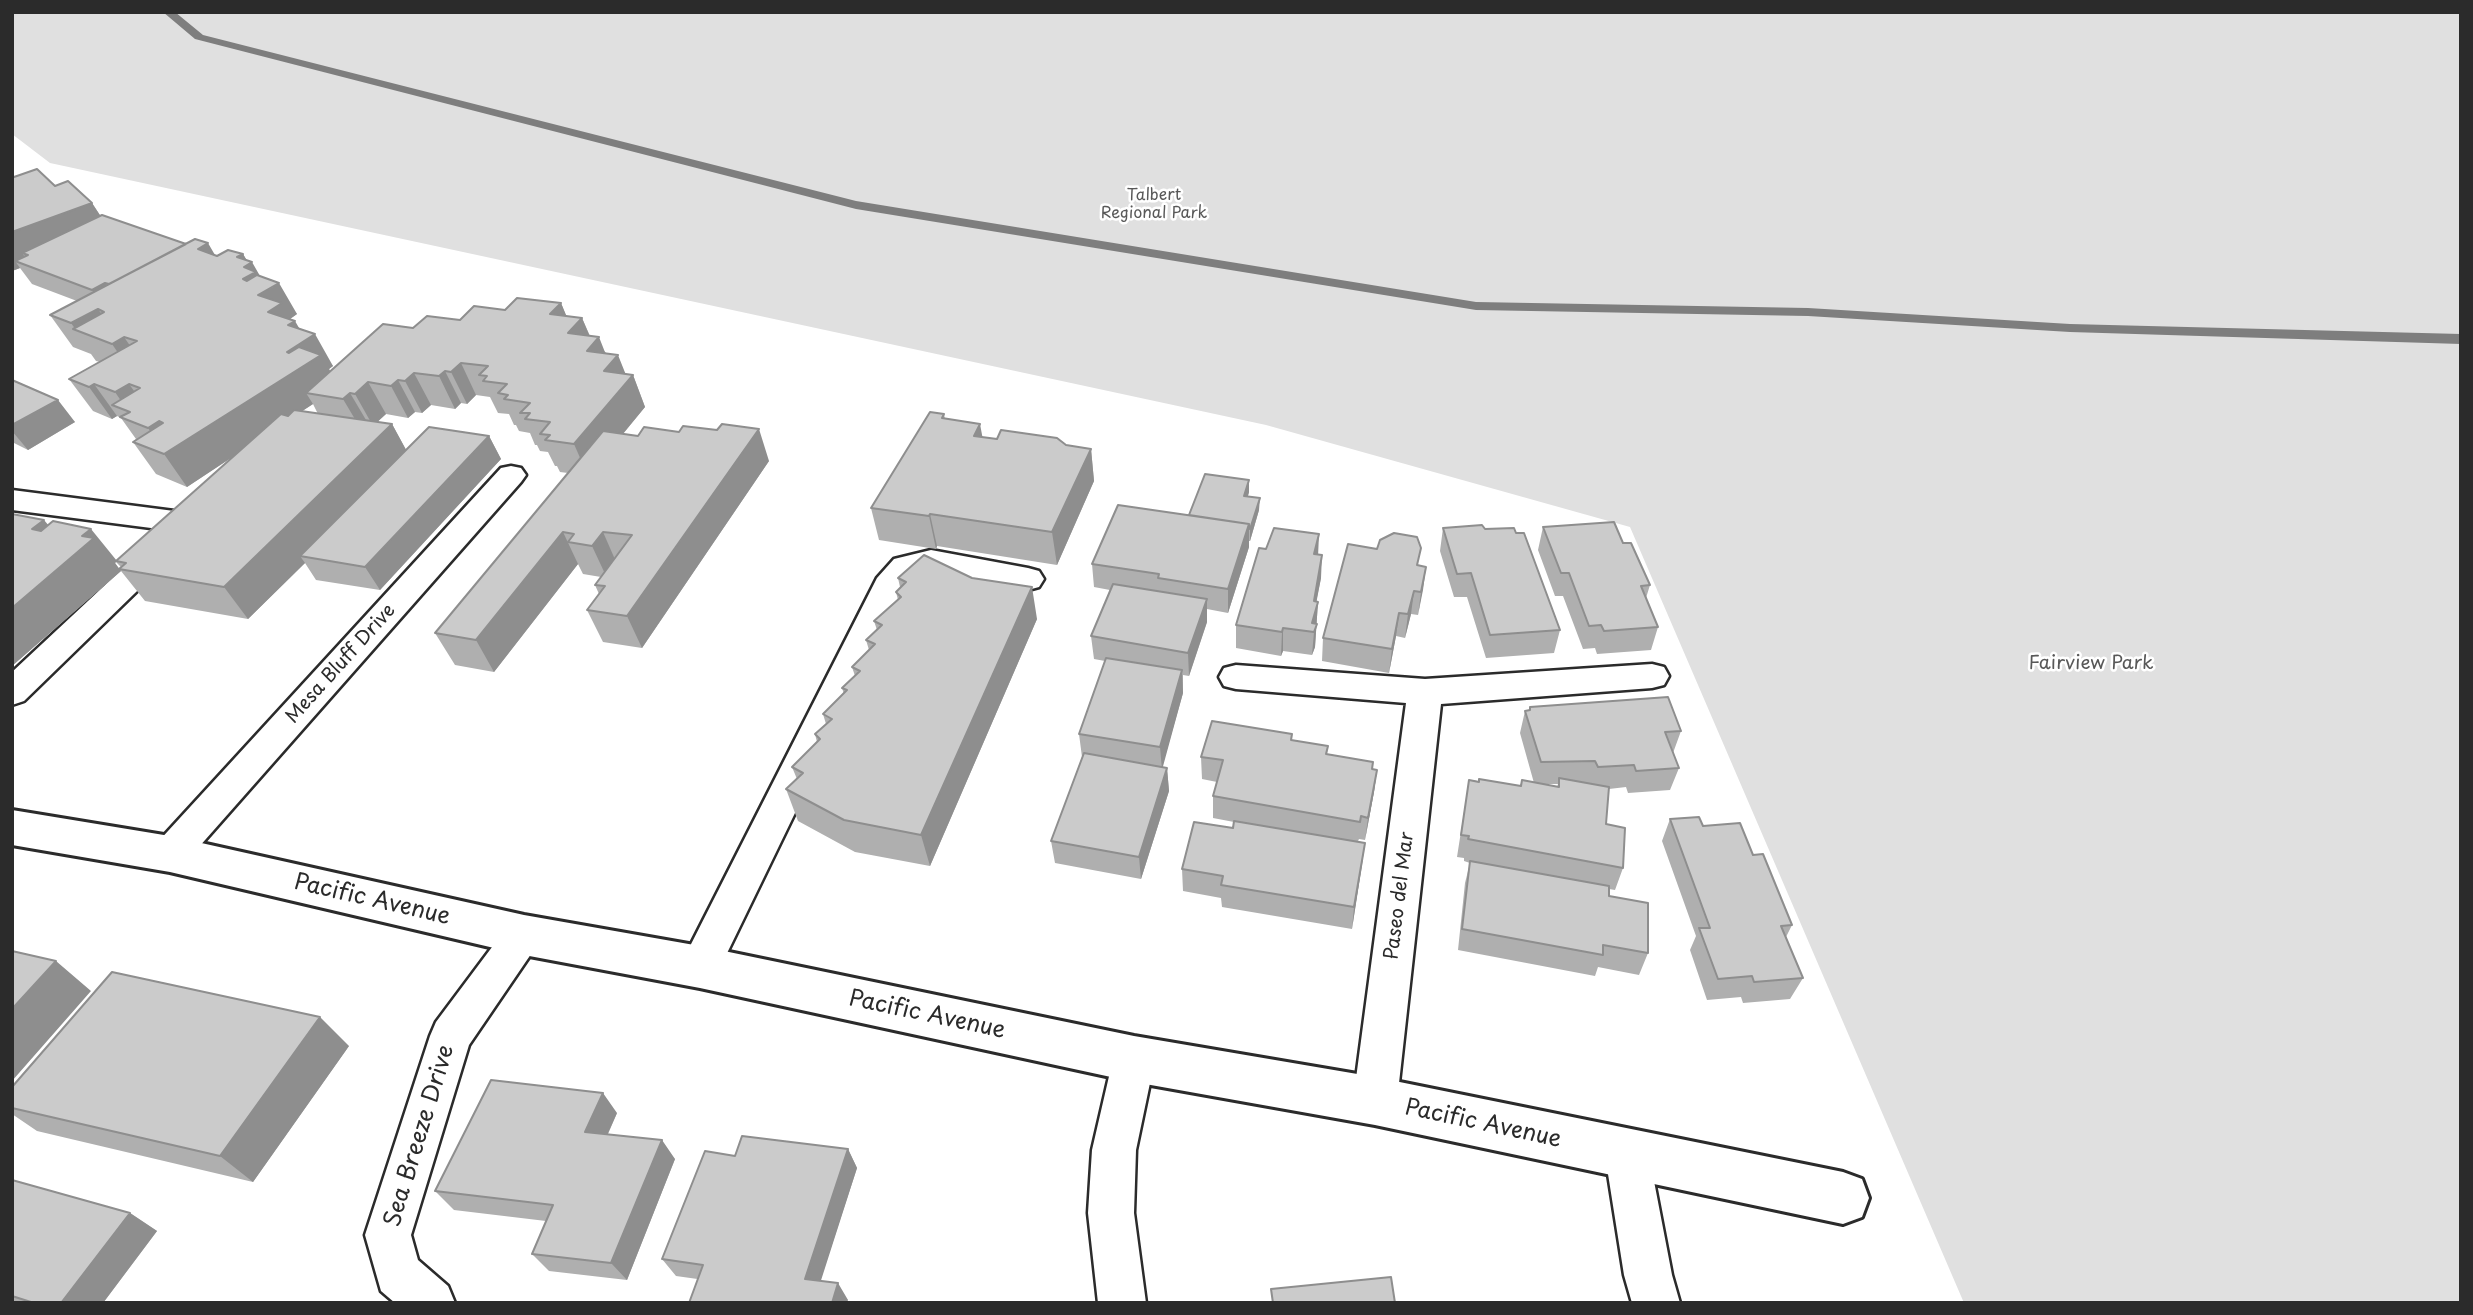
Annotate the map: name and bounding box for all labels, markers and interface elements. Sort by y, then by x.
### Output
park label: Talbert Regional Park [1101,186,1207,224]
street label: Mesa Bluff Drive [281,600,401,728]
park label: Fairview Park [2028,653,2154,675]
street label: Paseo del Mar [1381,831,1419,961]
street label: Pacific Avenue [291,869,453,931]
street label: Pacific Avenue [846,985,1008,1045]
street label: Sea Breeze Drive [379,1042,461,1230]
street label: Pacific Avenue [1402,1094,1564,1154]

